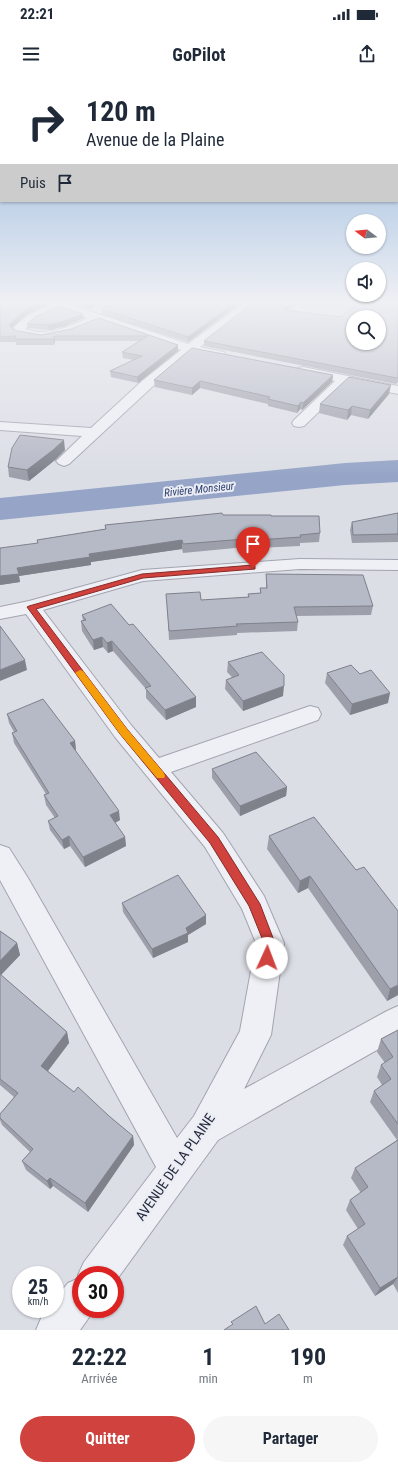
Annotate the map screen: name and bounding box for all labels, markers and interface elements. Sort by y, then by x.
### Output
text: 22:21 [20,5,54,23]
icon: menu [20,43,42,65]
icon: share [356,43,378,65]
text: GoPilot [172,44,226,65]
text: 120 m [86,95,156,128]
icon: right [20,96,72,148]
text: Avenue de la Plaine [86,129,224,150]
icon: arrive [54,172,76,194]
text: Puis [20,174,46,192]
north arrow [346,214,386,254]
map controls [346,214,386,350]
button: sound [346,262,386,302]
button: search [346,310,386,350]
water label: Rivière Monsieur [164,479,235,500]
pin [236,527,270,568]
icon: arrive [242,533,264,555]
position arrow [246,937,288,979]
street label: AVENUE DE LA PLAINE [132,1110,218,1224]
speed limit sign: 30 [72,1266,124,1318]
text: 25 [28,1275,48,1299]
text: km/h [28,1296,48,1307]
text: 22:22 [72,1343,127,1371]
text: 1 [202,1343,214,1371]
text: 190 [290,1343,326,1371]
text: Arrivée [81,1371,117,1386]
text: min [199,1371,218,1386]
text: m [303,1371,313,1386]
button: Quitter [20,1416,195,1462]
button: Partager [203,1416,378,1462]

